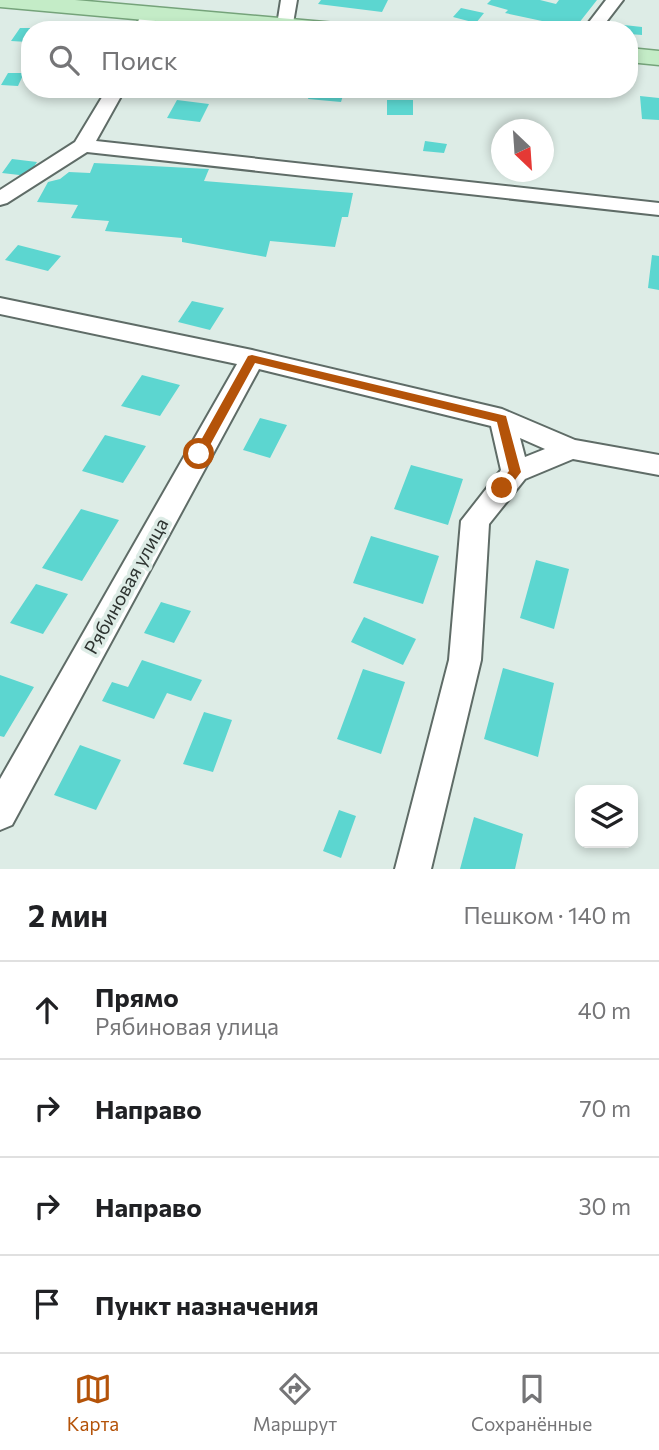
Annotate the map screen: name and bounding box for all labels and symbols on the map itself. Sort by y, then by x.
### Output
north arrow [491,119,554,182]
route start [183,438,214,469]
route end [486,472,517,503]
street label: Рябиновая улица [79,514,172,658]

